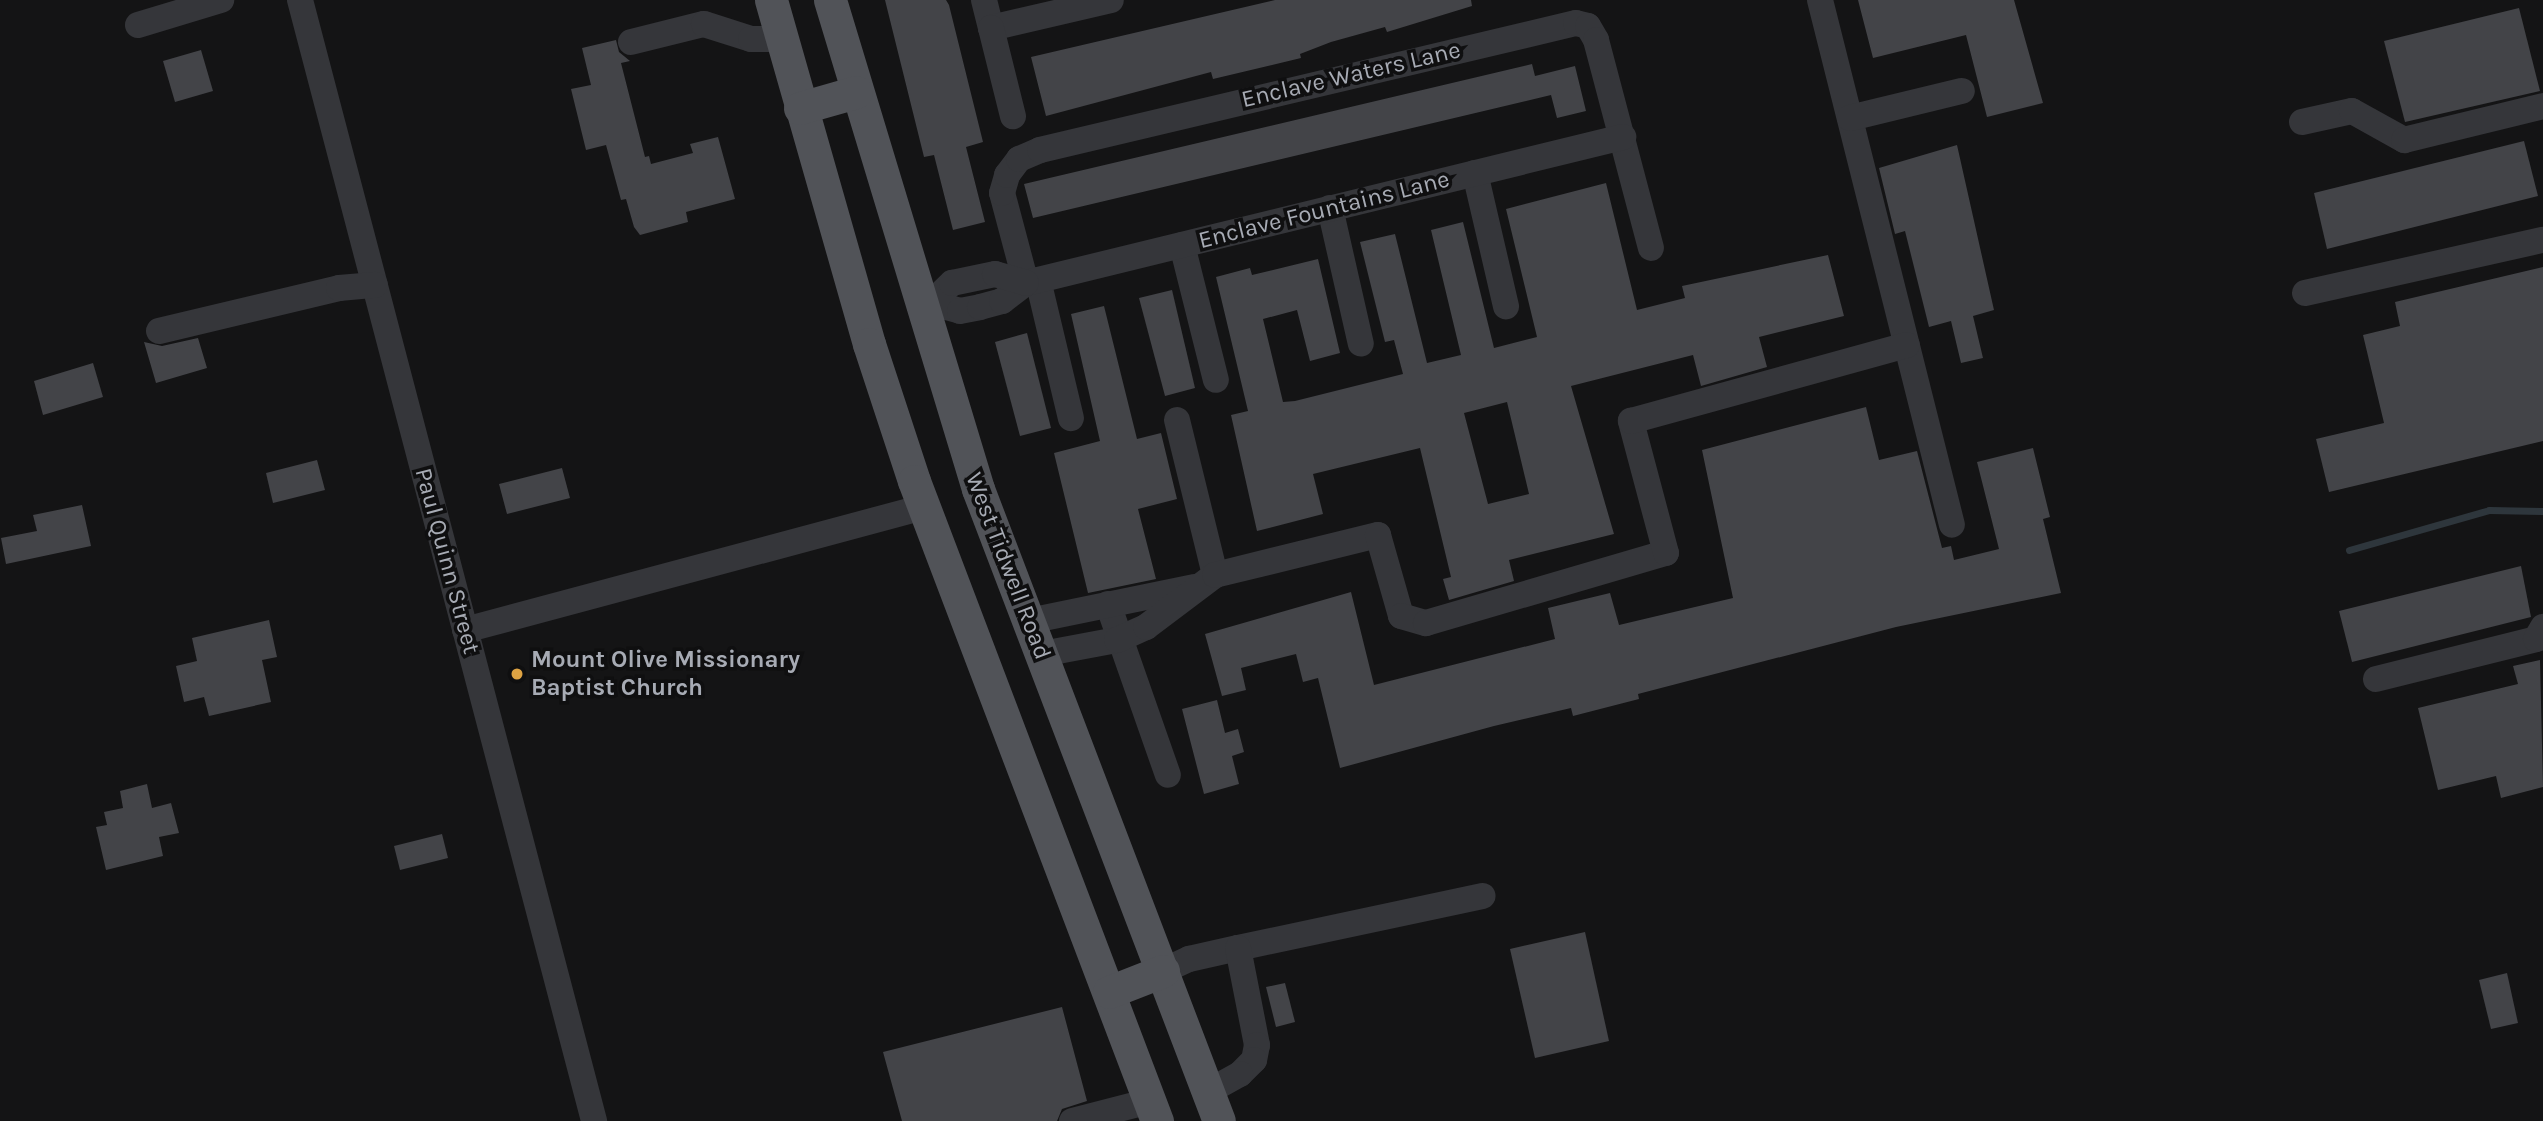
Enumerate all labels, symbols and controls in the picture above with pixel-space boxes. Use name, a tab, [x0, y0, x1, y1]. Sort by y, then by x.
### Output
street label: Enclave Waters Lane	[1239, 36, 1463, 114]
street label: Enclave Fountains Lane	[1195, 165, 1453, 255]
street label: Paul Quinn Street	[408, 465, 486, 657]
street label: West Tidwell Road	[959, 468, 1057, 664]
place label: Mount Olive Missionary Baptist Church	[531, 646, 800, 702]
marker: Mount Olive Missionary Baptist Church	[509, 666, 525, 682]

